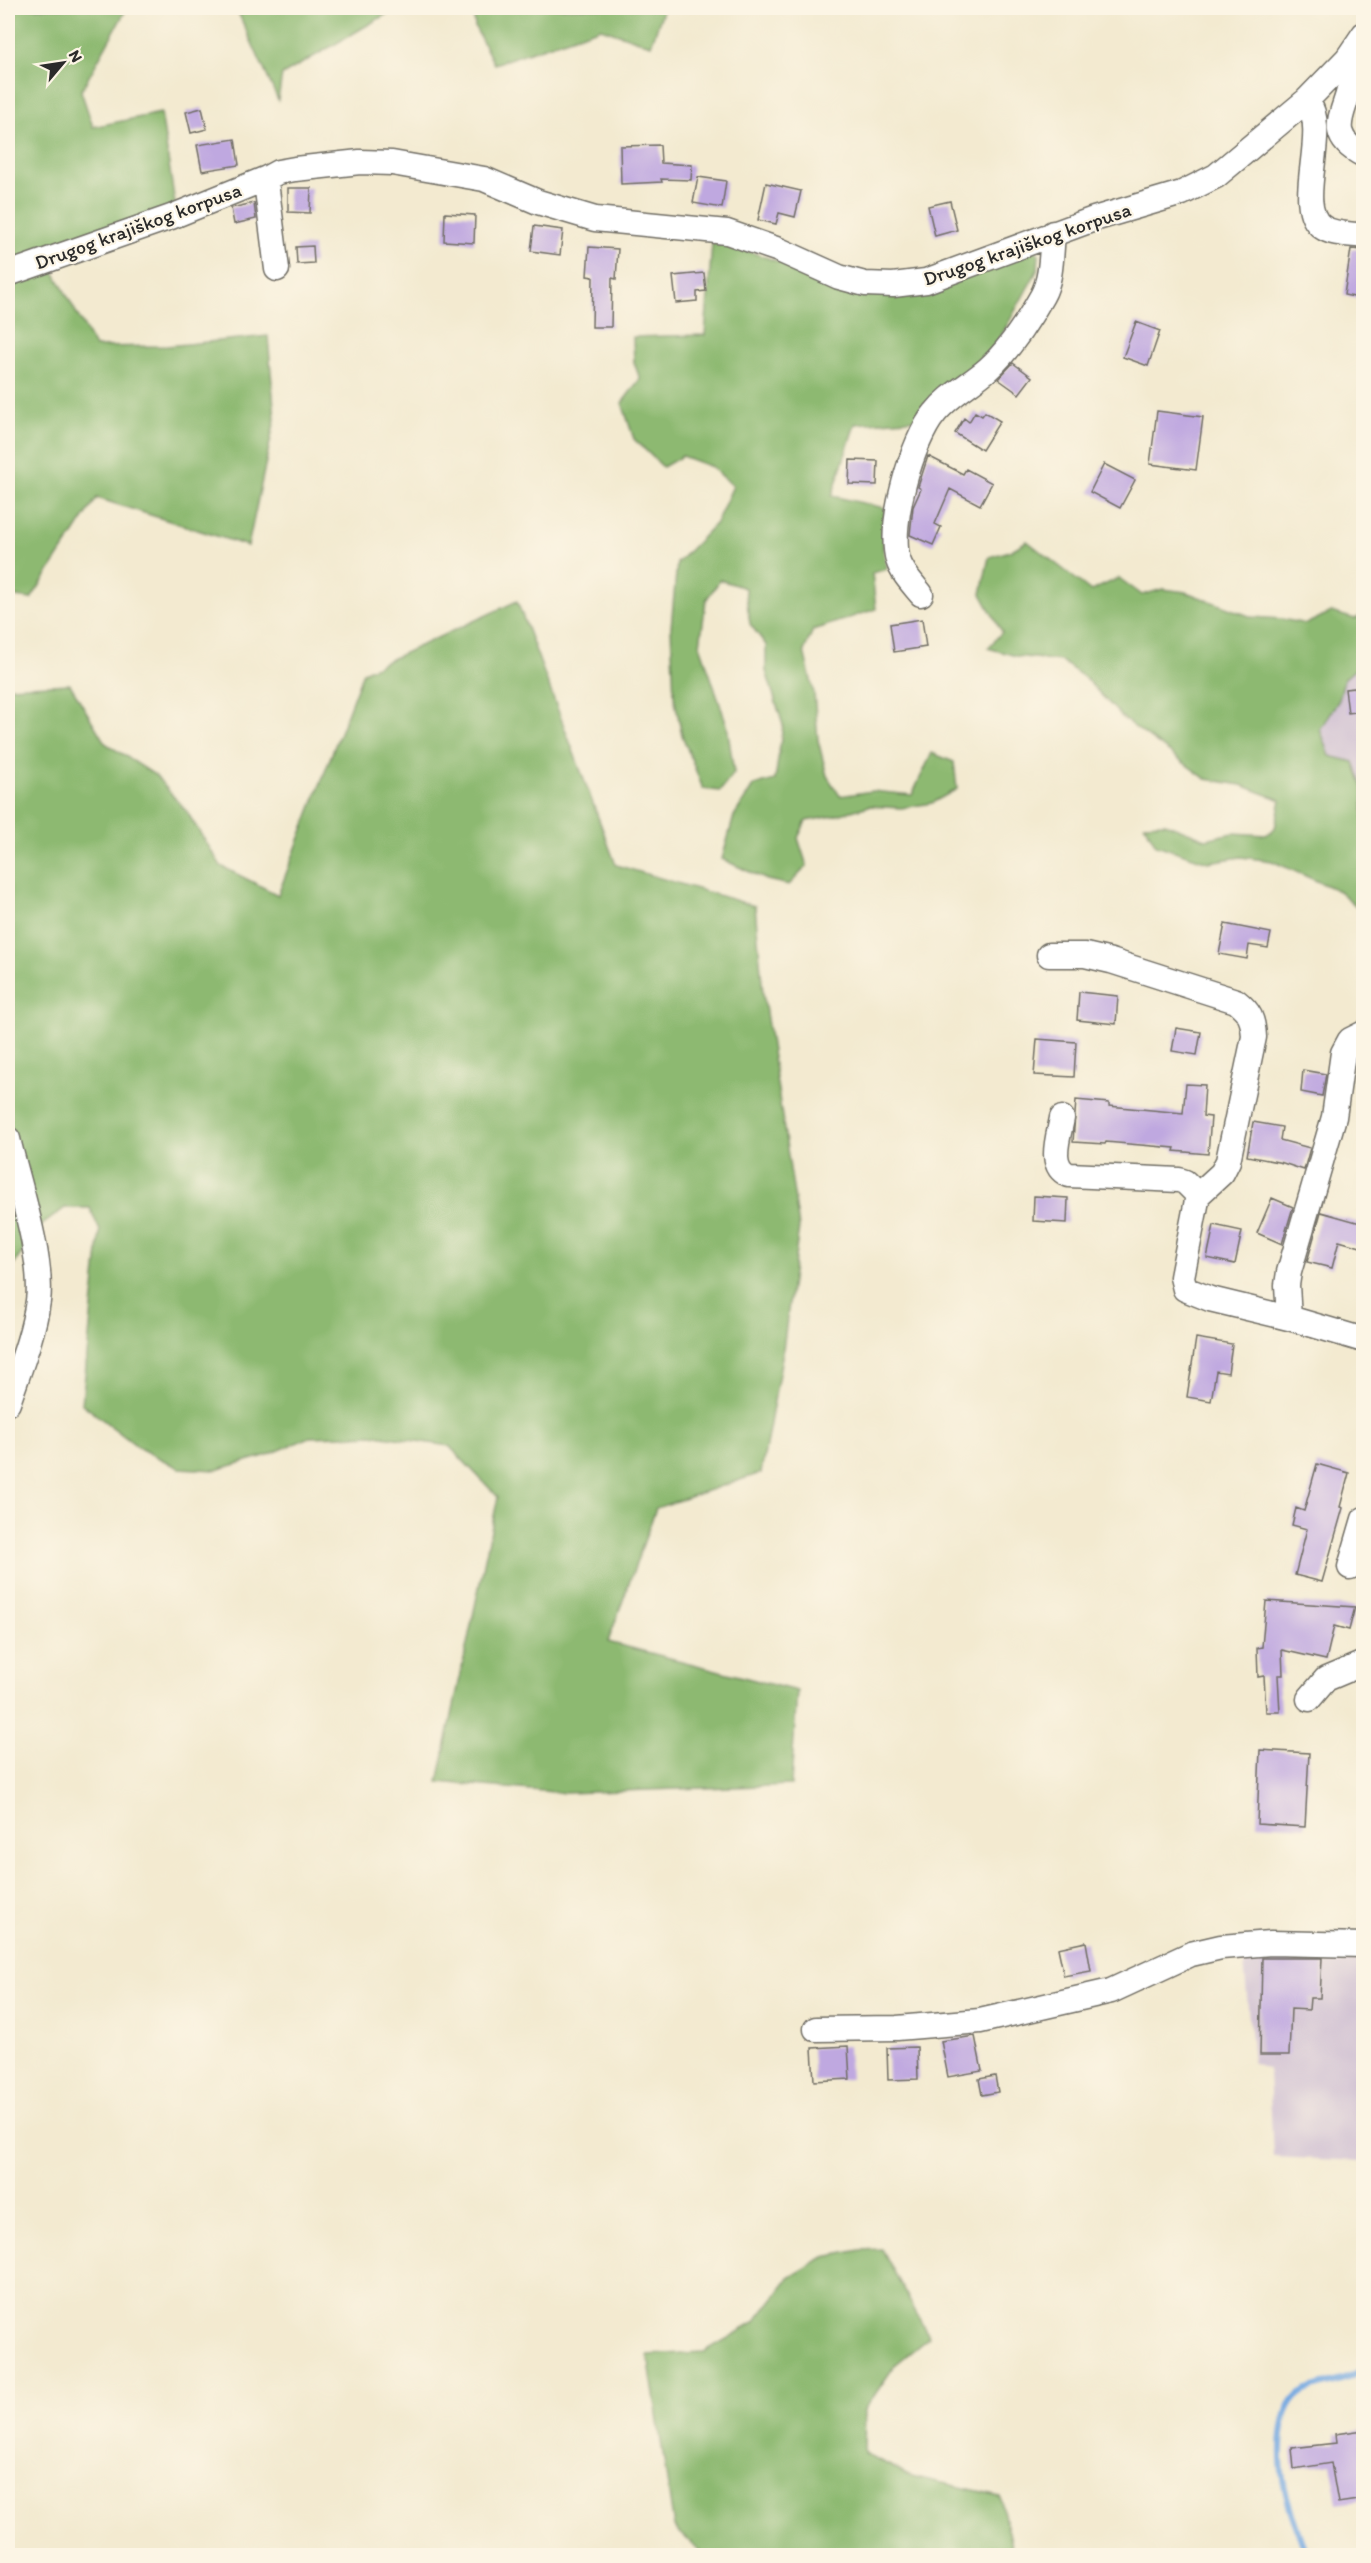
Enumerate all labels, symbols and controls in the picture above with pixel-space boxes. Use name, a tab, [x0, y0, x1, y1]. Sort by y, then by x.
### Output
north arrow	[33, 33, 93, 93]
text: N	[65, 47, 87, 65]
street label: Drugog krajiškog korpusa	[32, 177, 245, 275]
street label: Drugog krajiškog korpusa	[920, 197, 1134, 291]

